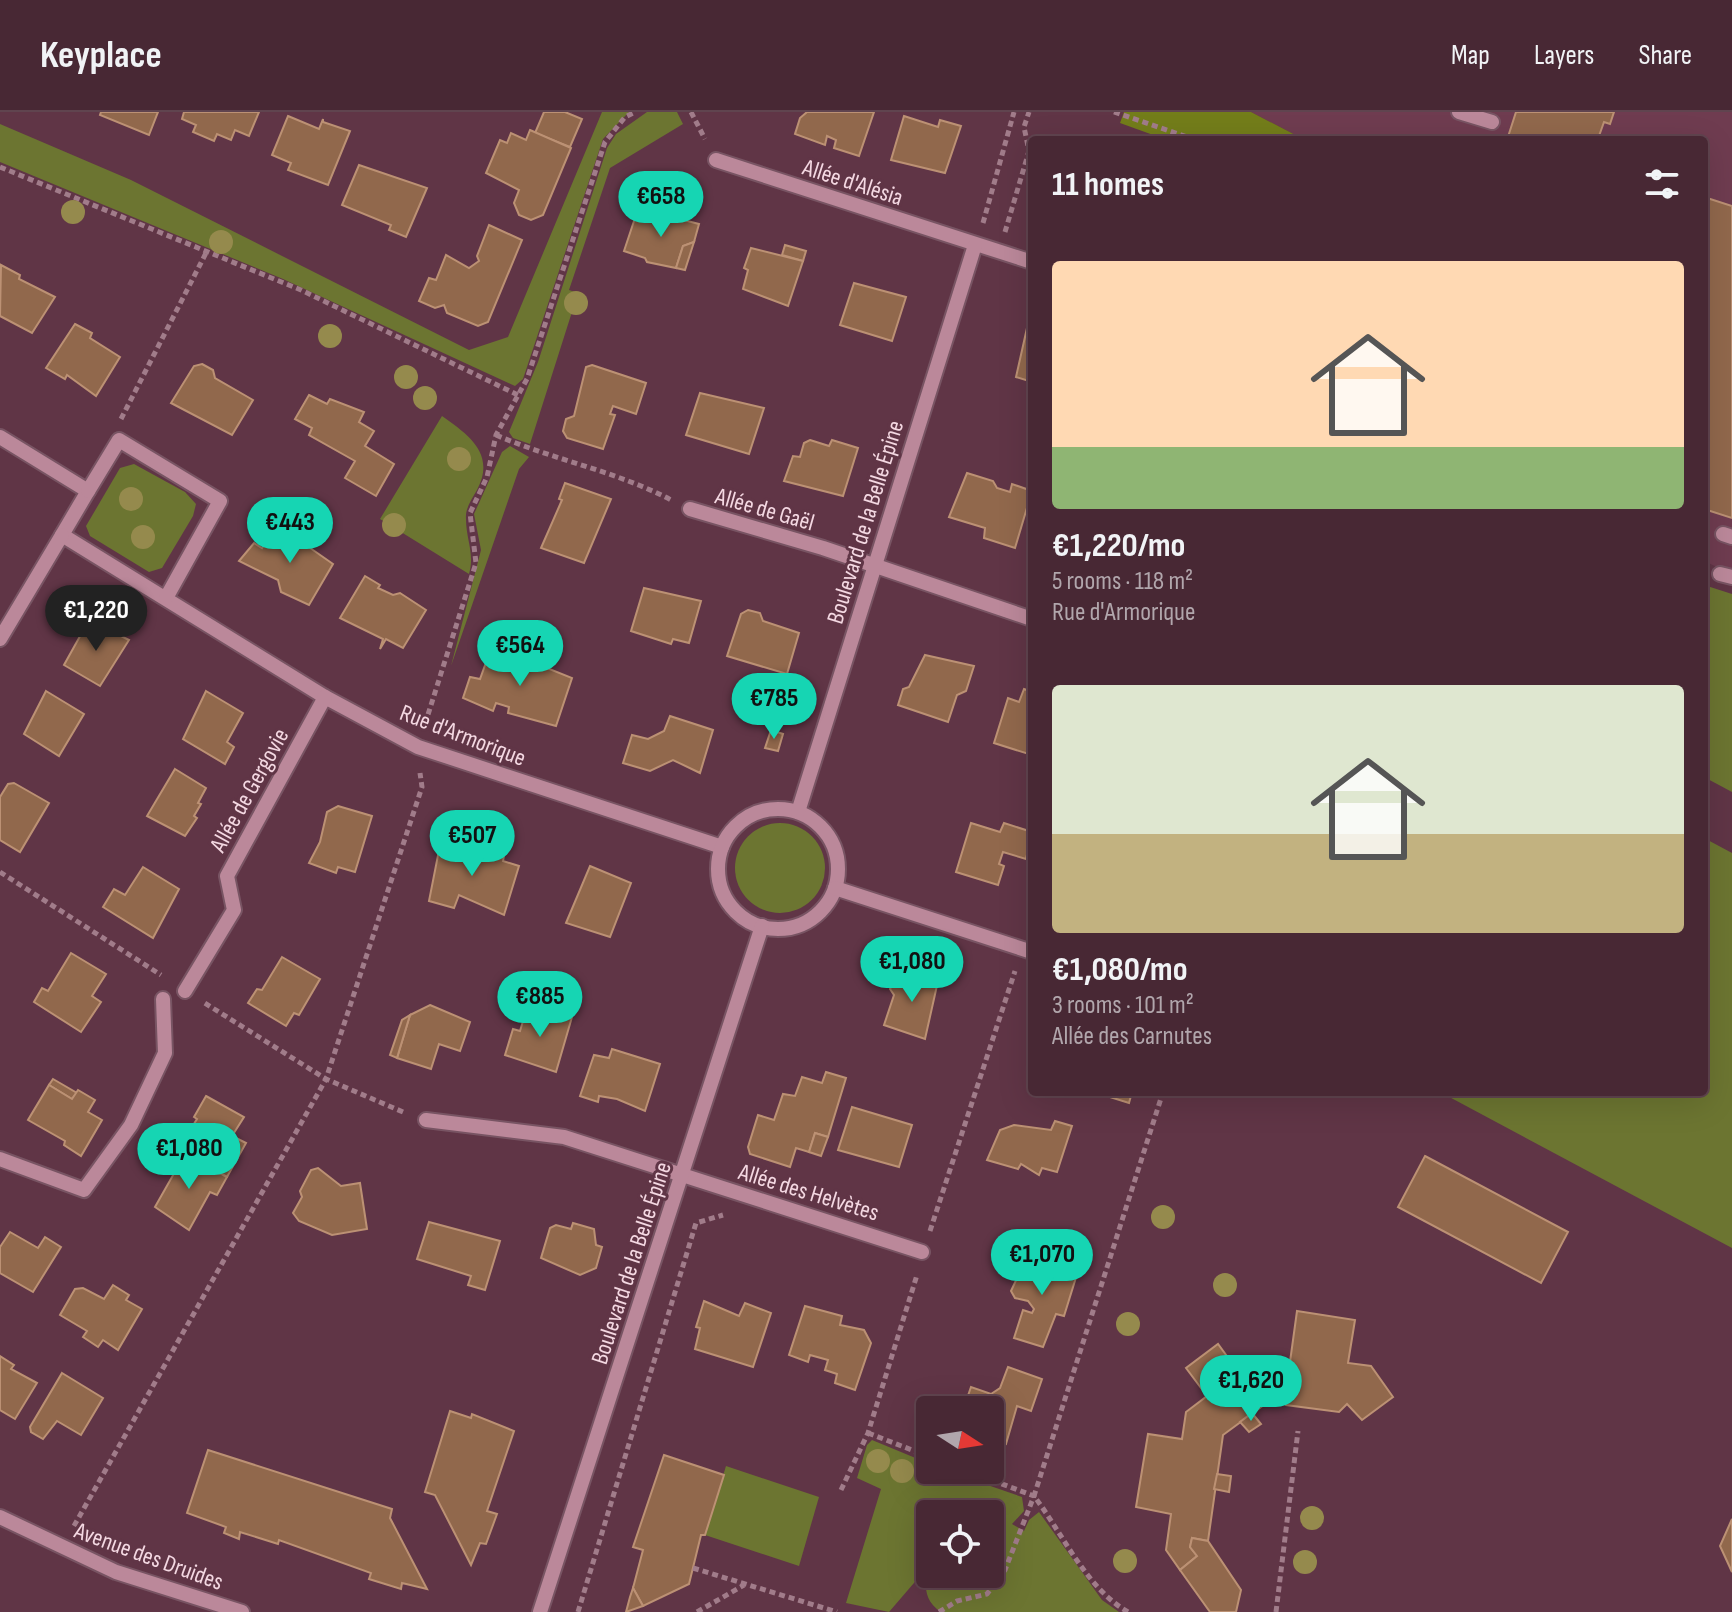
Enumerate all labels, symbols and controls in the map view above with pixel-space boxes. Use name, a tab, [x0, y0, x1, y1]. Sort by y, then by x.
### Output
text: Keyplace	[40, 33, 162, 78]
text: Map	[1451, 39, 1490, 72]
text: Layers	[1534, 39, 1594, 72]
text: Share	[1638, 39, 1692, 72]
street label: Allée d'Alésia	[798, 152, 907, 212]
icon: filters	[1640, 162, 1684, 206]
text: 11 homes	[1052, 164, 1164, 205]
pin: €658	[614, 171, 708, 239]
text: €658	[636, 181, 686, 212]
icon: home	[1296, 313, 1440, 457]
street label: Boulevard de la Belle Épine	[821, 417, 910, 627]
street label: Allée de Gaël	[711, 481, 818, 537]
pin: €443	[243, 497, 337, 565]
text: €443	[265, 507, 315, 538]
text: €1,220/mo	[1052, 525, 1185, 566]
text: 5 rooms · 118 m²	[1052, 566, 1193, 597]
pin: €1,220	[31, 585, 161, 653]
text: €1,220	[63, 595, 129, 626]
text: Rue d'Armorique	[1052, 597, 1195, 628]
pin: €564	[473, 620, 567, 688]
text: €564	[495, 630, 545, 661]
pin: €785	[727, 673, 821, 741]
text: €785	[750, 683, 798, 714]
street label: Rue d'Armorique	[396, 698, 530, 773]
street label: Allée de Gergovie	[203, 723, 295, 858]
icon: home	[1296, 737, 1440, 881]
pin: €507	[425, 810, 519, 878]
text: €507	[448, 820, 496, 851]
pin: €1,080	[847, 936, 977, 1004]
text: €1,080	[878, 946, 946, 977]
text: €1,080/mo	[1052, 949, 1188, 990]
pin: €885	[493, 971, 587, 1039]
text: €885	[515, 981, 565, 1012]
text: 3 rooms · 101 m²	[1052, 990, 1194, 1021]
text: Allée des Carnutes	[1052, 1021, 1212, 1052]
pin: €1,080	[124, 1123, 254, 1191]
text: €1,080	[155, 1133, 223, 1164]
street label: Allée des Helvètes	[734, 1157, 882, 1228]
street label: Boulevard de la Belle Épine	[585, 1158, 678, 1368]
pin: €1,070	[977, 1229, 1107, 1297]
text: €1,070	[1009, 1239, 1075, 1270]
pin: €1,620	[1186, 1355, 1316, 1423]
text: €1,620	[1218, 1365, 1284, 1396]
north arrow	[916, 1396, 1004, 1484]
map controls	[916, 1396, 1004, 1588]
button: locate	[916, 1500, 1004, 1588]
street label: Avenue des Druides	[70, 1516, 227, 1597]

